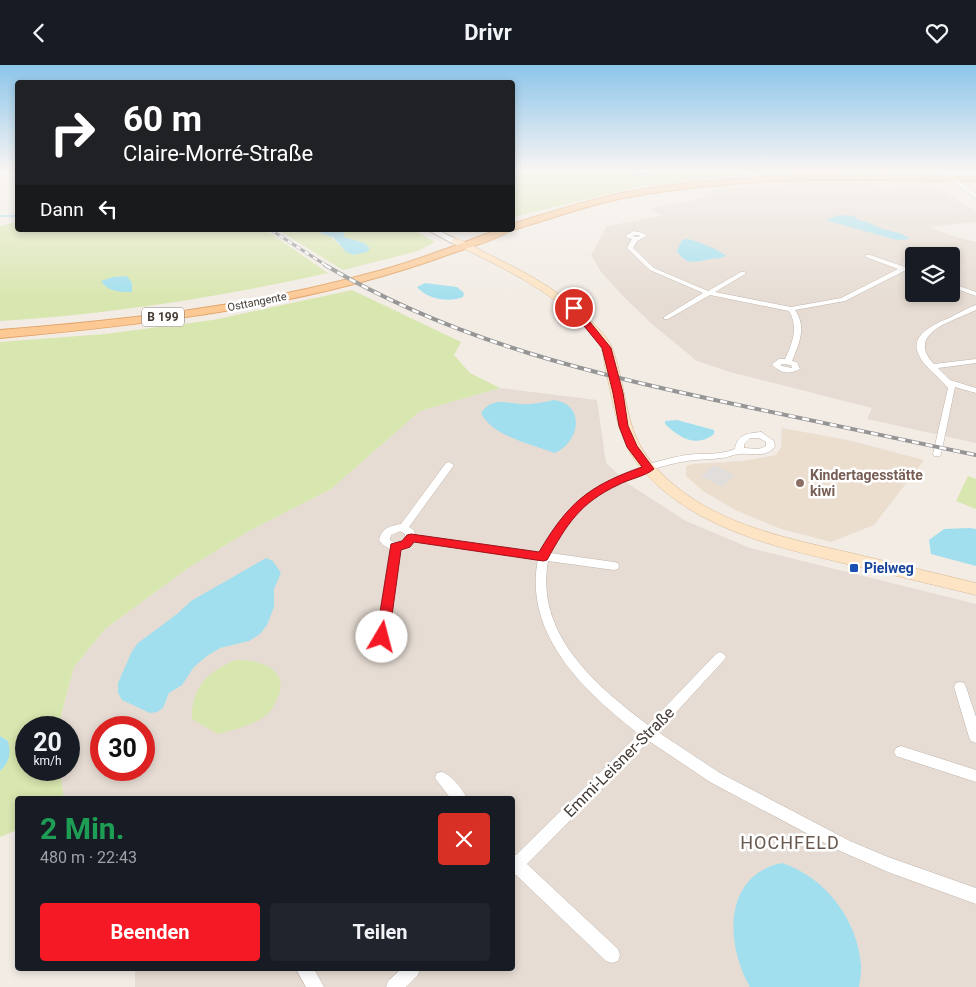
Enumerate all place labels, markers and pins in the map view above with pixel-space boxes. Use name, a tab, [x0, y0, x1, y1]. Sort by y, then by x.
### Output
pin	[553, 287, 595, 329]
place label: Kindertagesstätte kiwi	[810, 467, 923, 499]
marker: Kindertagesstätte kiwi	[794, 477, 806, 489]
place label: Pielweg	[864, 560, 914, 576]
marker: Pielweg	[848, 562, 860, 574]

